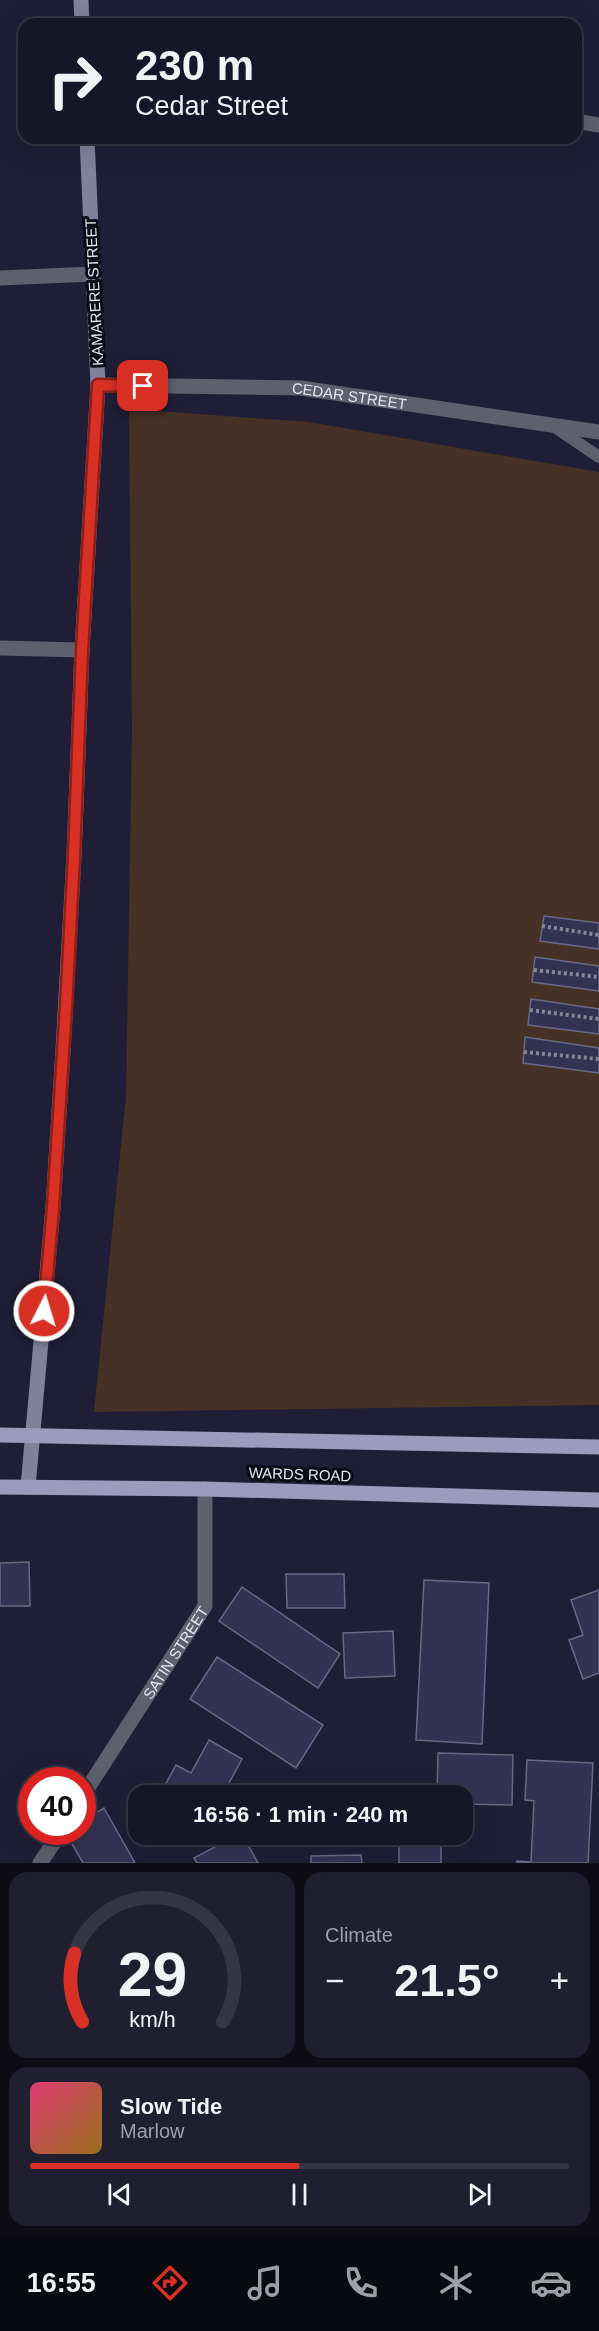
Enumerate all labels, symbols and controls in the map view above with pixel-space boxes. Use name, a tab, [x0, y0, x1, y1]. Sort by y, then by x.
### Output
icon: right	[36, 42, 114, 120]
text: 230 m	[135, 42, 254, 89]
text: Cedar Street	[135, 91, 288, 121]
street label: KAMARERE STREET	[82, 218, 106, 366]
pin	[117, 360, 168, 411]
icon: arrive	[126, 369, 159, 402]
street label: CEDAR STREET	[292, 379, 408, 412]
position arrow	[12, 1279, 76, 1343]
street label: WARDS ROAD	[248, 1464, 352, 1484]
street label: SATIN STREET	[139, 1603, 211, 1702]
speed limit sign: 40	[18, 1767, 96, 1845]
text: 16:56 · 1 min · 240 m	[193, 1802, 408, 1827]
text: Climate	[325, 1924, 393, 1946]
text: 29	[117, 1940, 187, 2009]
text: 21.5°	[394, 1955, 500, 2006]
text: −	[325, 1962, 344, 1999]
text: +	[550, 1962, 569, 1999]
text: km/h	[129, 2008, 175, 2032]
text: Slow Tide	[120, 2094, 222, 2119]
text: Marlow	[120, 2120, 184, 2142]
icon: previous	[103, 2178, 136, 2211]
icon: pause	[283, 2178, 316, 2211]
icon: next	[463, 2178, 496, 2211]
icon: directions	[149, 2262, 191, 2304]
icon: music	[244, 2262, 286, 2304]
icon: phone	[340, 2262, 382, 2304]
icon: climate	[435, 2262, 477, 2304]
icon: car	[530, 2262, 572, 2304]
text: 16:55	[27, 2268, 96, 2298]

